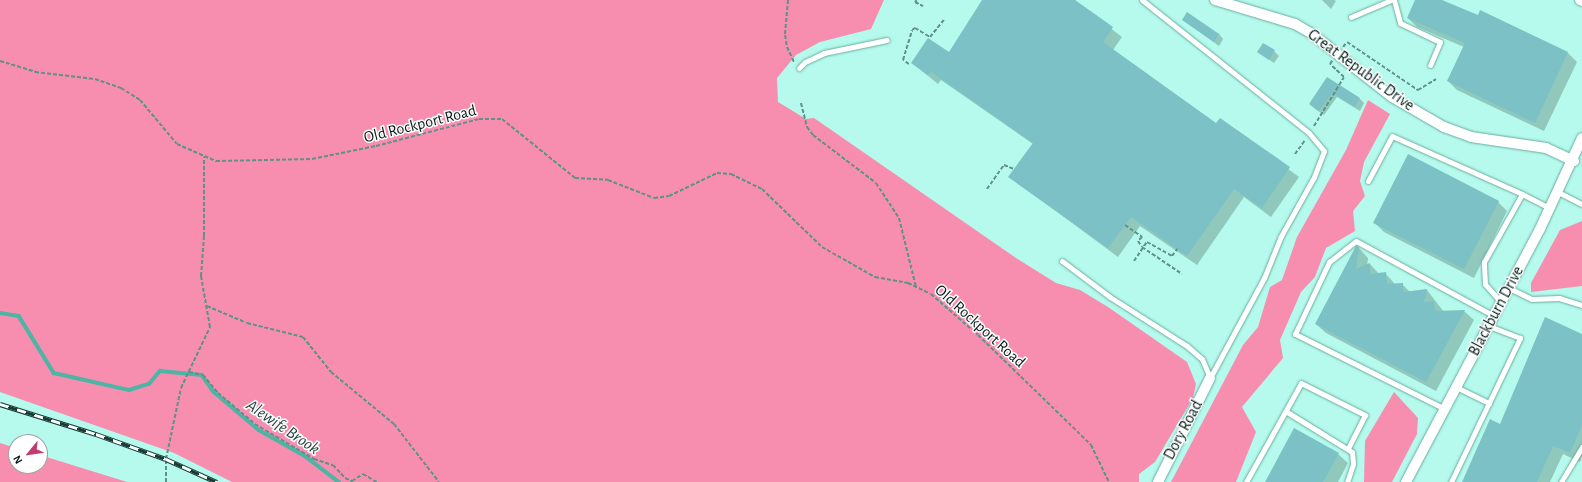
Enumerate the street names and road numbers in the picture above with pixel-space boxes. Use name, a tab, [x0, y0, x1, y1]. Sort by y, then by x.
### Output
street label: Great Republic Drive	[1304, 25, 1418, 115]
street label: Old Rockport Road	[362, 101, 478, 147]
street label: Blackburn Drive	[1464, 263, 1528, 359]
street label: Old Rockport Road	[931, 280, 1029, 372]
street label: Dory Road	[1159, 397, 1207, 463]

